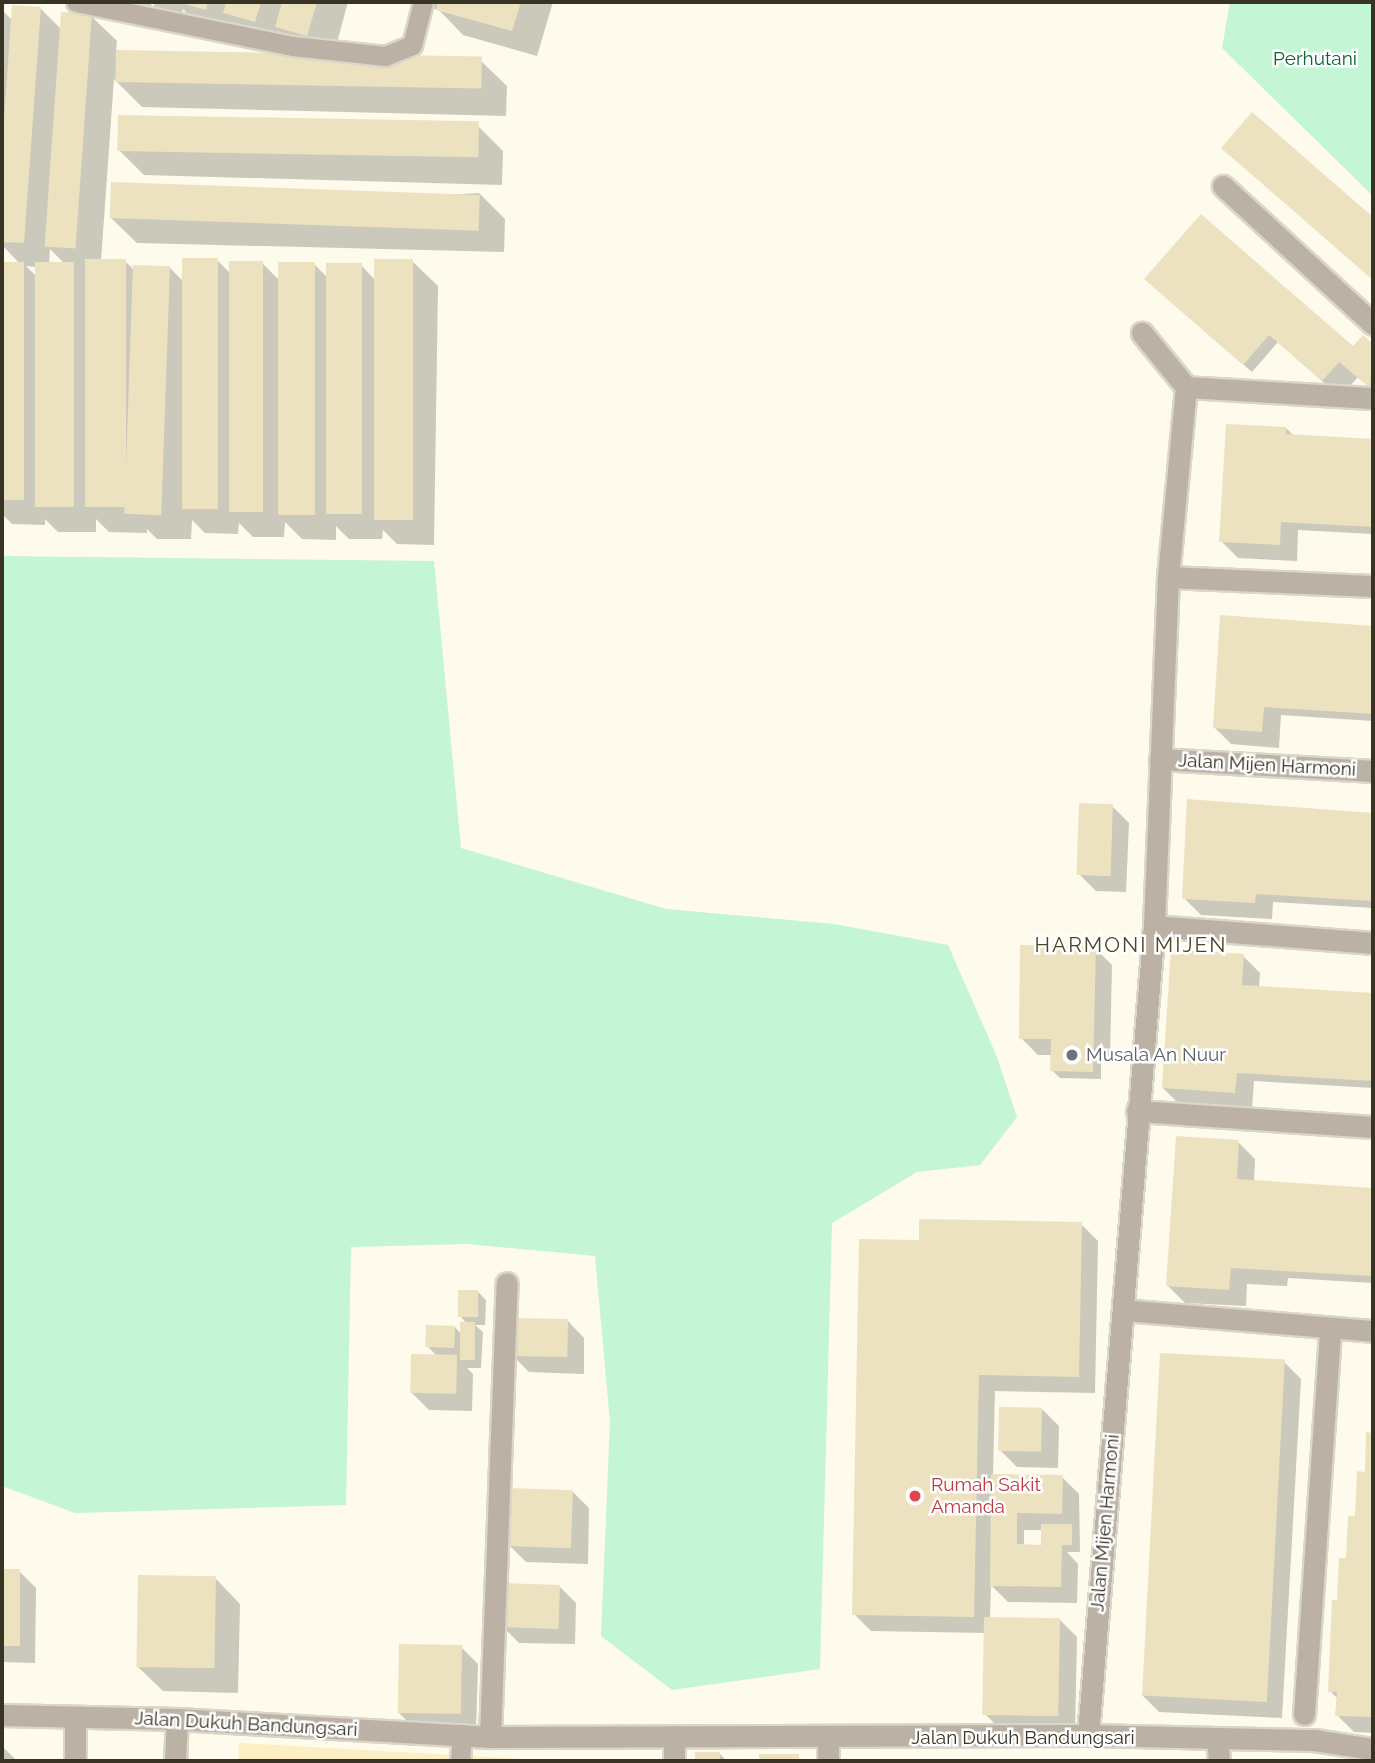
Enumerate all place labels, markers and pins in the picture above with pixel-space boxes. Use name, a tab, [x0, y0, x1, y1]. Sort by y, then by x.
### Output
place label: Musala An Nuur	[1086, 1044, 1227, 1066]
marker: Musala An Nuur	[1064, 1047, 1080, 1063]
place label: Rumah Sakit Amanda	[931, 1474, 1041, 1518]
marker: Rumah Sakit Amanda	[905, 1486, 925, 1506]

